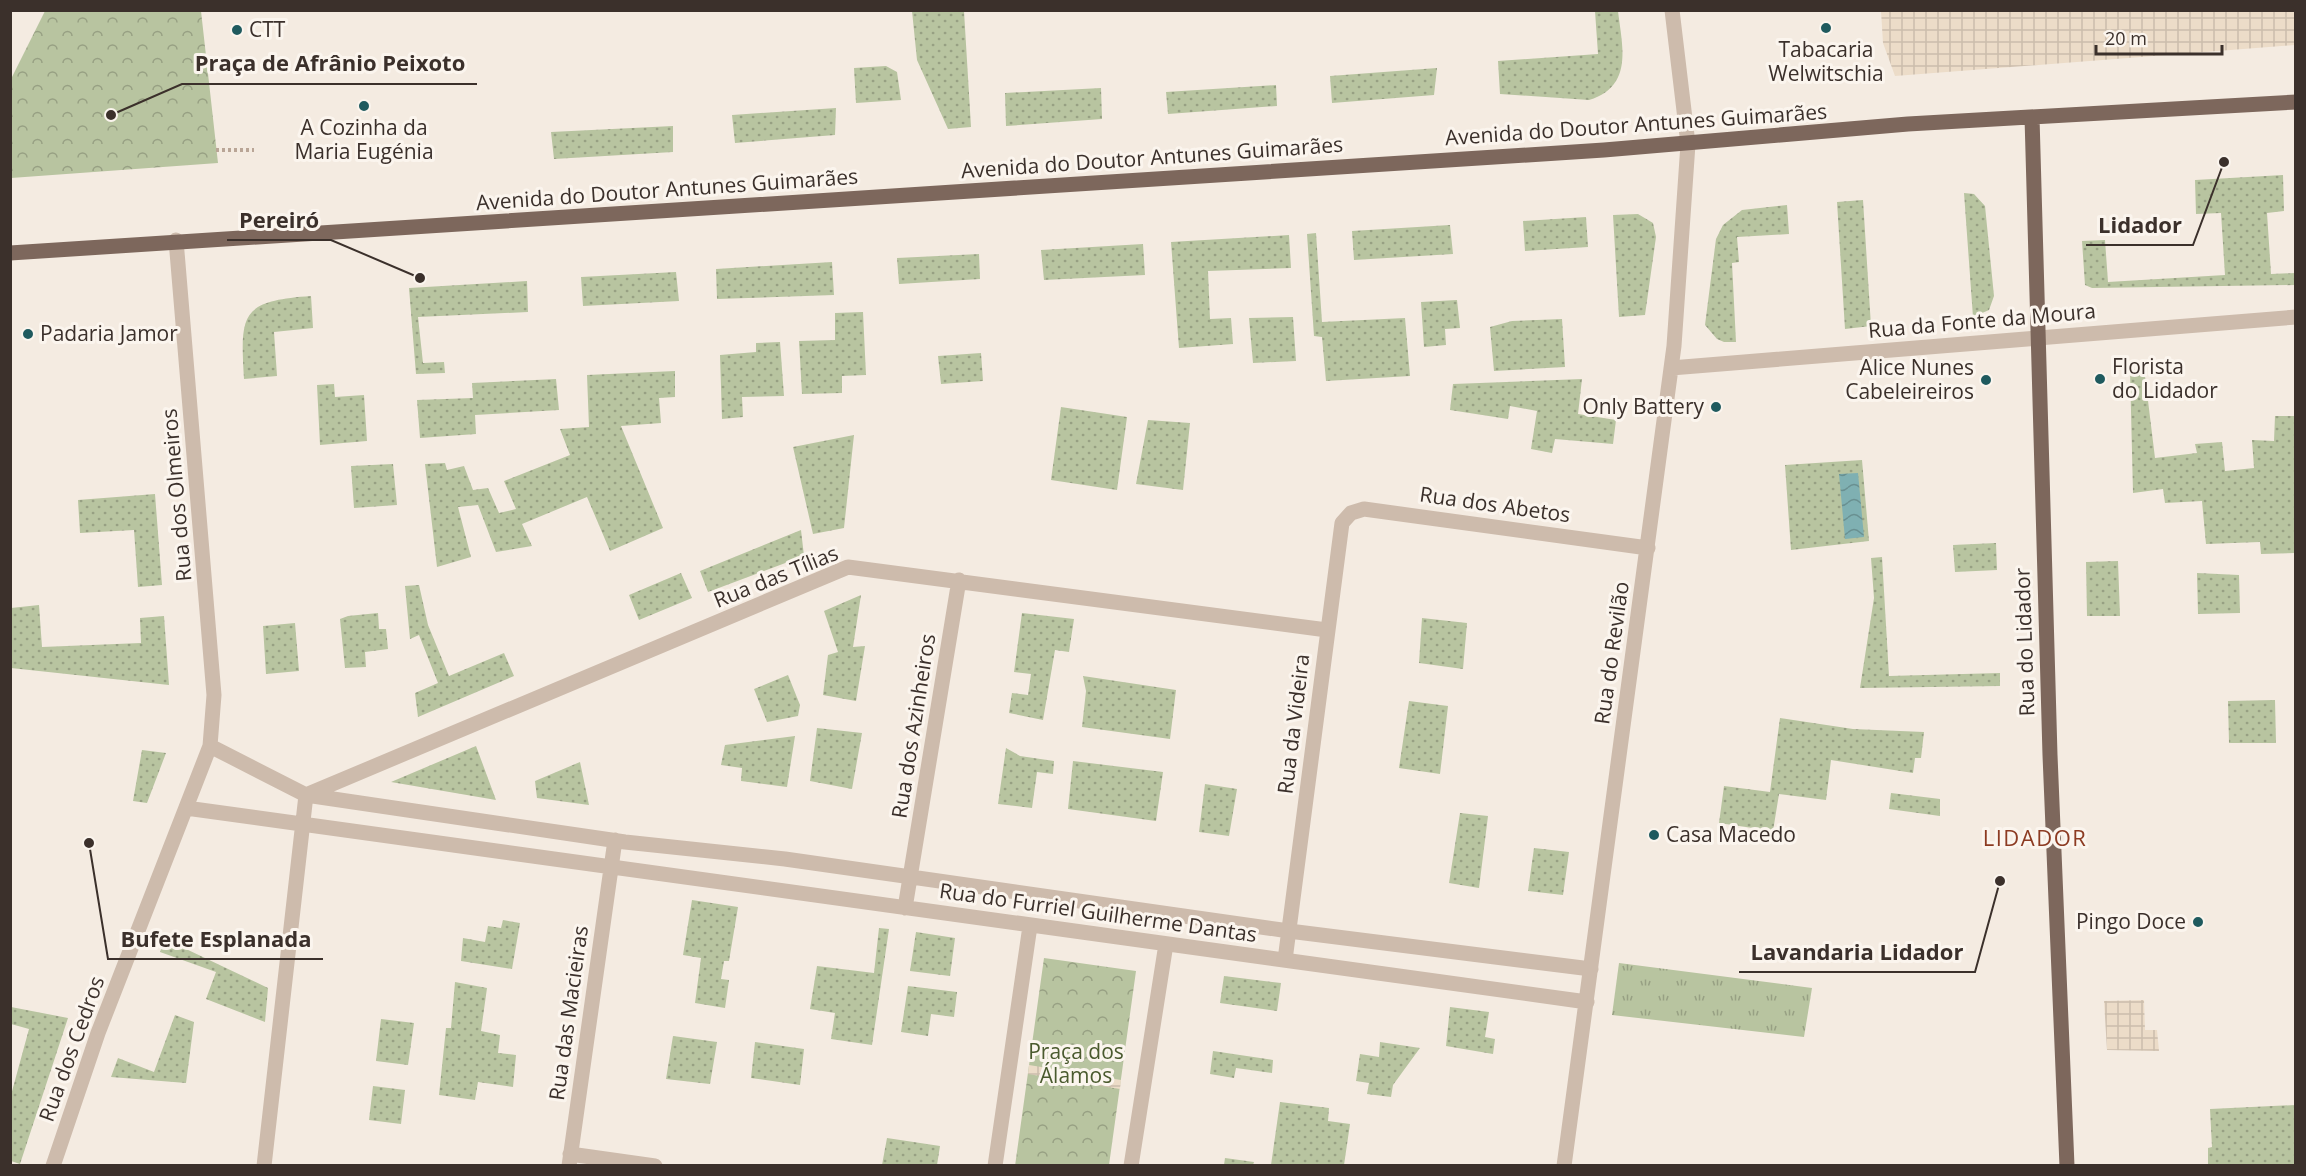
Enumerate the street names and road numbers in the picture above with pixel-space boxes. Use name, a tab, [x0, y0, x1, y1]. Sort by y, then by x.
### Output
street label: Avenida do Doutor Antunes Guimarães	[1444, 97, 1828, 151]
street label: Avenida do Doutor Antunes Guimarães	[960, 130, 1344, 184]
street label: Avenida do Doutor Antunes Guimarães	[475, 162, 859, 216]
street label: Rua da Fonte da Moura	[1867, 296, 2097, 344]
street label: Rua dos Olmeiros	[155, 408, 198, 583]
street label: Rua dos Abetos	[1418, 480, 1572, 528]
street label: Rua das Tílias	[709, 538, 842, 614]
street label: Rua do Lidador	[2007, 567, 2041, 717]
street label: Rua do Revilão	[1587, 580, 1635, 726]
street label: Rua dos Azinheiros	[885, 632, 941, 820]
street label: Rua da Videira	[1271, 652, 1315, 796]
street label: Rua do Furriel Guilherme Dantas	[938, 876, 1259, 948]
street label: Rua das Macieiras	[542, 924, 594, 1102]
street label: Rua dos Cedros	[32, 972, 110, 1125]

